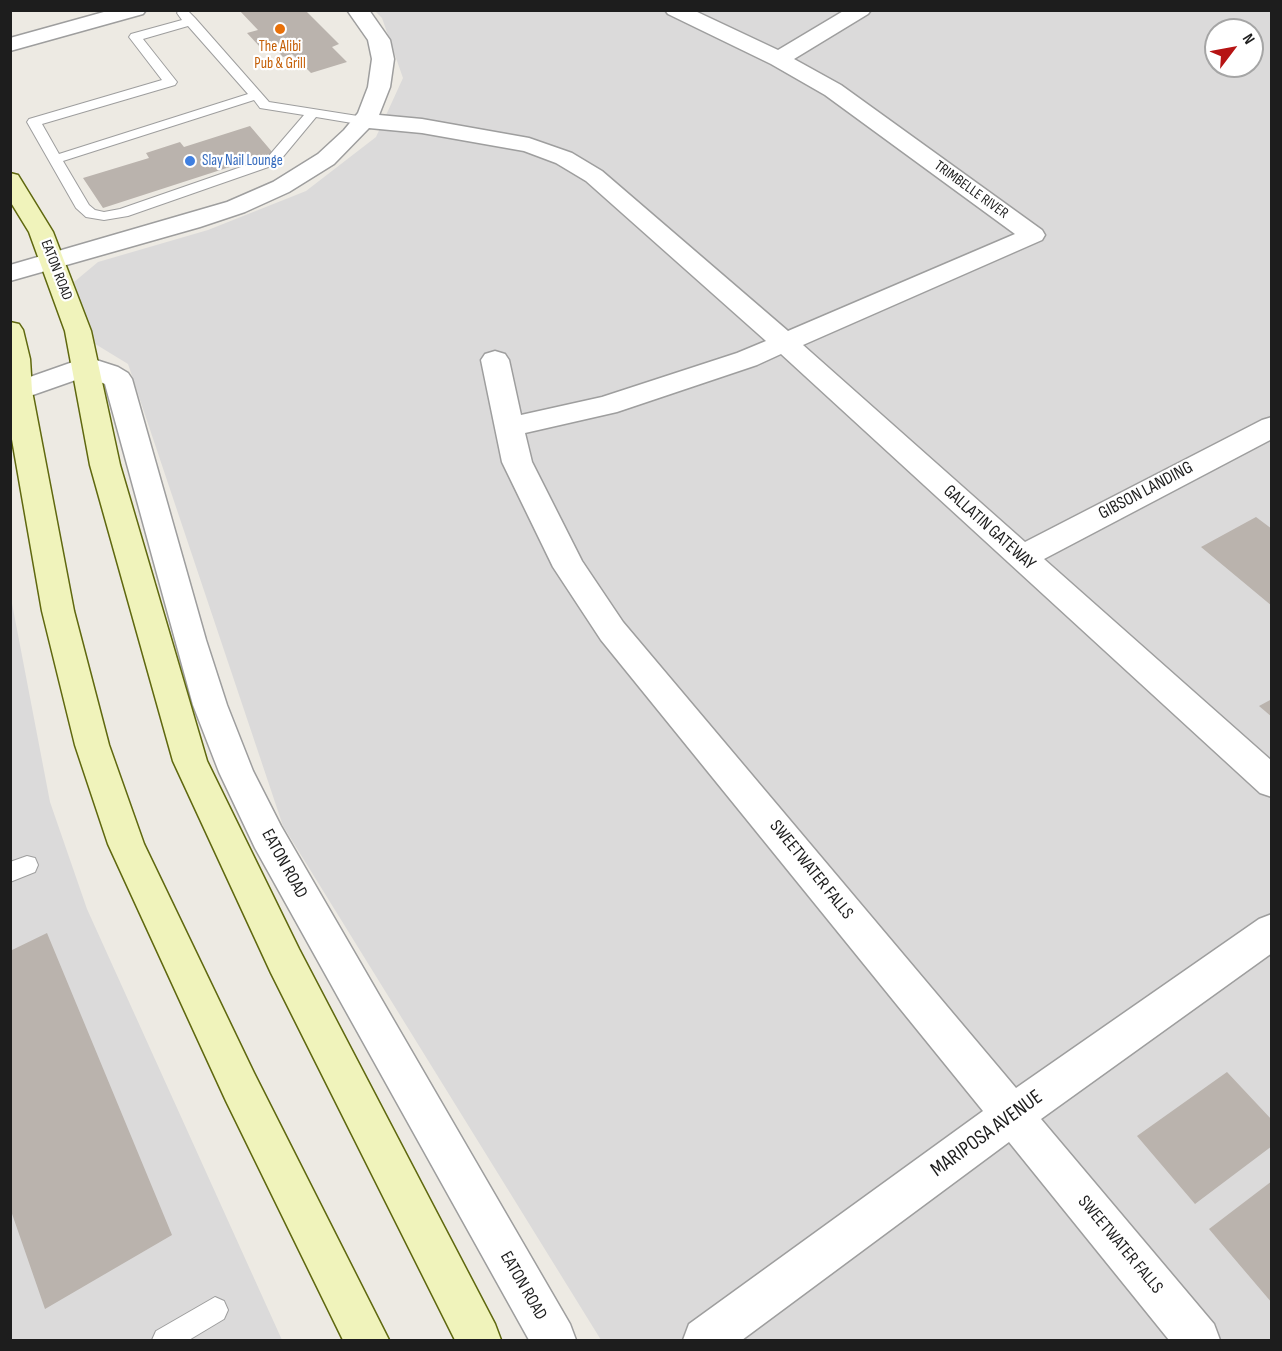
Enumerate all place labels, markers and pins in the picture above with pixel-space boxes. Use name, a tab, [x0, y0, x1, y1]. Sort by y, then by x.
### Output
marker: The Alibi Pub & Grill	[273, 22, 287, 36]
place label: The Alibi Pub & Grill	[254, 38, 306, 73]
place label: Slay Nail Lounge	[202, 152, 283, 170]
marker: Slay Nail Lounge	[183, 154, 197, 168]

